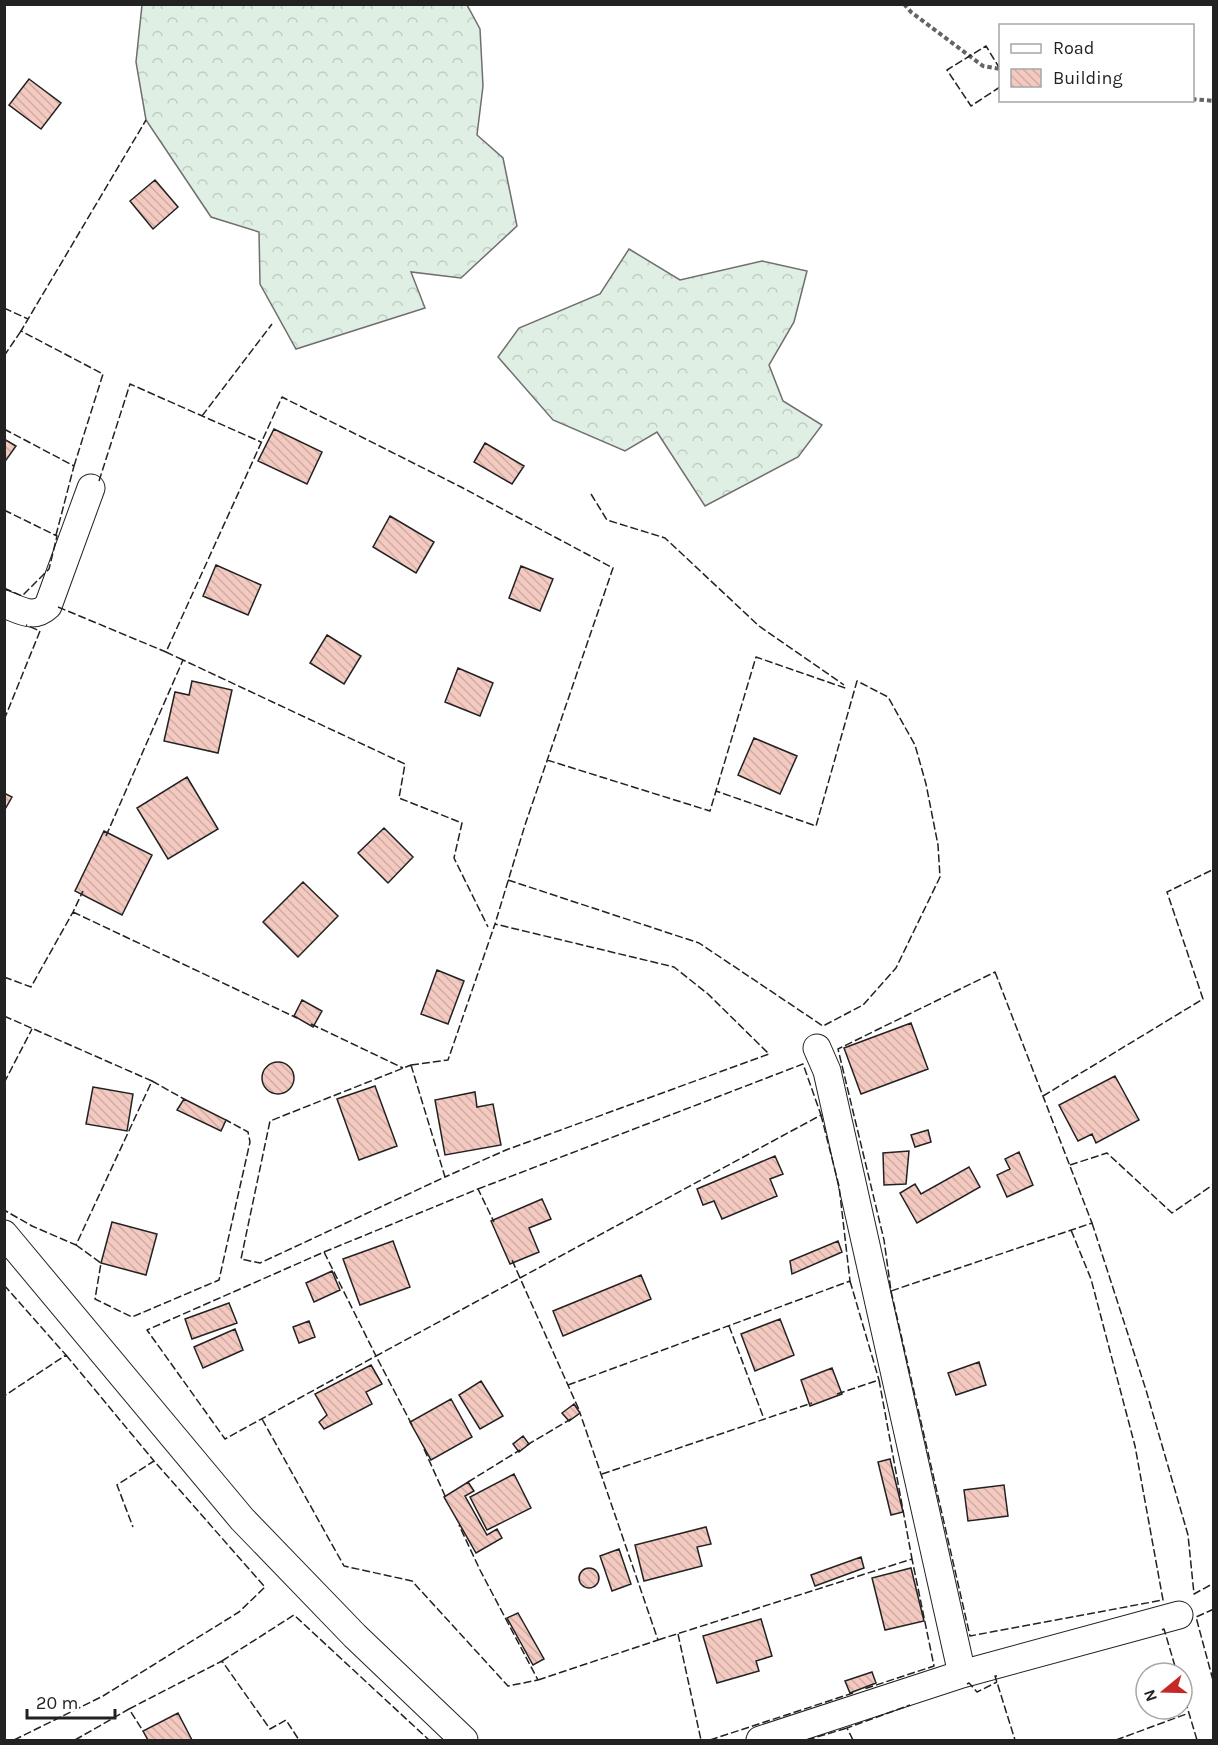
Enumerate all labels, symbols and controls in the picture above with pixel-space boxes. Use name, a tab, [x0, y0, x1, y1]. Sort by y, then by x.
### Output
legend	[999, 24, 1194, 102]
text: Road	[1053, 37, 1094, 59]
text: Building	[1053, 67, 1123, 89]
north arrow	[1134, 1661, 1194, 1721]
scale bar	[27, 1682, 116, 1720]
text: N	[1139, 1687, 1161, 1704]
text: 20 m	[36, 1692, 78, 1714]

